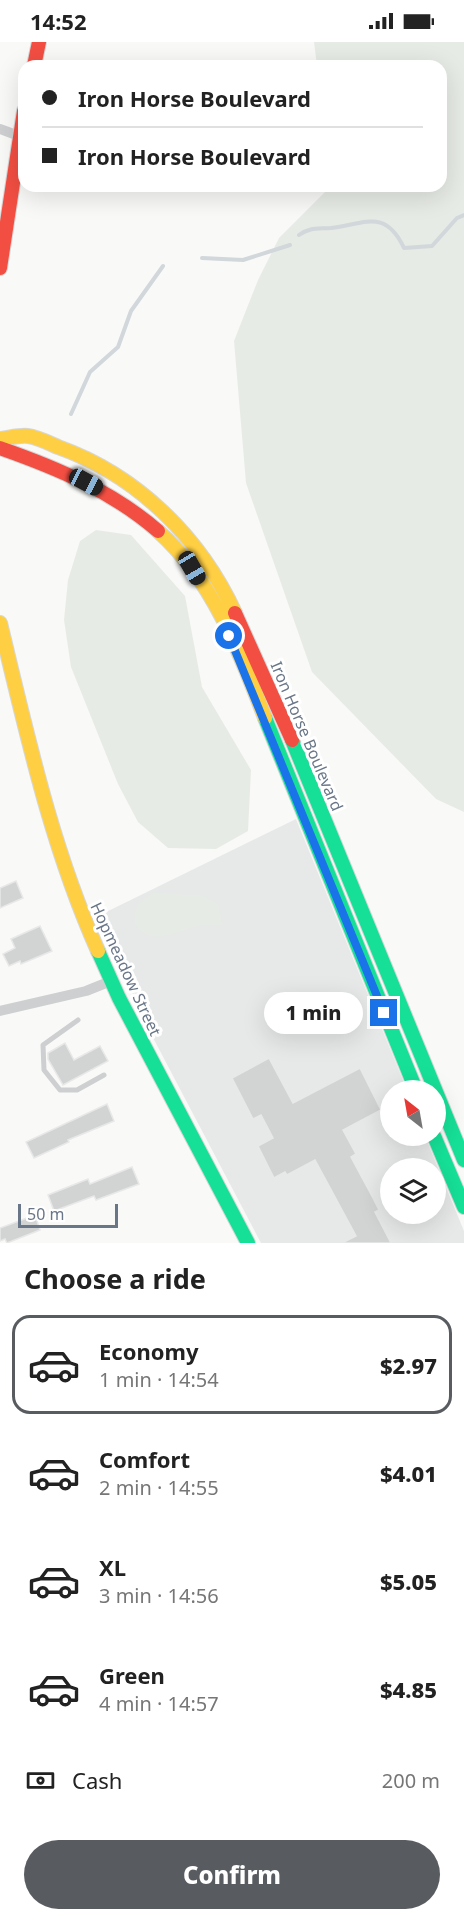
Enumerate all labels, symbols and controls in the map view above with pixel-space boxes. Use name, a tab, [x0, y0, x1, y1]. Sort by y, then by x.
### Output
text: 14:52	[30, 6, 87, 36]
text: Iron Horse Boulevard	[78, 83, 311, 113]
text: Iron Horse Boulevard	[78, 141, 311, 171]
car	[66, 466, 106, 498]
car	[175, 548, 209, 588]
route start	[215, 622, 242, 649]
street label: Iron Horse Boulevard	[266, 658, 348, 814]
street label: Hopmeadow Street	[85, 899, 167, 1040]
callout: 1 min	[264, 992, 363, 1034]
text: 1 min	[286, 999, 341, 1026]
route end	[370, 999, 397, 1026]
north arrow	[380, 1080, 446, 1146]
map controls	[380, 1080, 446, 1224]
button: layers	[380, 1158, 446, 1224]
scale bar	[18, 1201, 118, 1228]
text: 50 m	[27, 1203, 64, 1225]
text: Choose a ride	[24, 1260, 206, 1297]
text: Economy	[99, 1336, 198, 1366]
icon: car	[27, 1338, 81, 1392]
text: $2.97	[380, 1350, 437, 1380]
text: 1 min · 14:54	[99, 1366, 219, 1393]
text: Comfort	[99, 1444, 190, 1474]
icon: car	[27, 1446, 81, 1500]
text: $4.01	[380, 1458, 437, 1488]
text: 2 min · 14:55	[99, 1474, 219, 1501]
text: XL	[99, 1552, 126, 1582]
icon: car	[27, 1554, 81, 1608]
text: $5.05	[380, 1566, 437, 1596]
text: 3 min · 14:56	[99, 1582, 219, 1609]
text: Green	[99, 1660, 165, 1690]
icon: car	[27, 1662, 81, 1716]
text: $4.85	[380, 1674, 437, 1704]
text: 4 min · 14:57	[99, 1690, 219, 1717]
icon: cash	[24, 1764, 57, 1797]
text: Cash	[72, 1765, 122, 1795]
text: 200 m	[382, 1767, 440, 1794]
button: Confirm	[24, 1840, 440, 1909]

